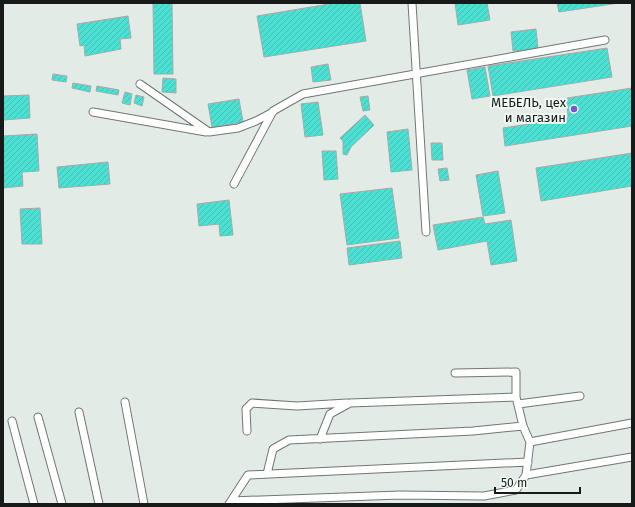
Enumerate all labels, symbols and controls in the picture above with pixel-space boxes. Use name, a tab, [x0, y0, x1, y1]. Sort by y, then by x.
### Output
place label: МЕБЕЛЬ, цех и магазин	[491, 95, 567, 125]
marker: МЕБЕЛЬ, цех и магазин	[569, 104, 579, 114]
scale bar	[495, 469, 580, 495]
text: 50 m	[501, 476, 527, 490]

